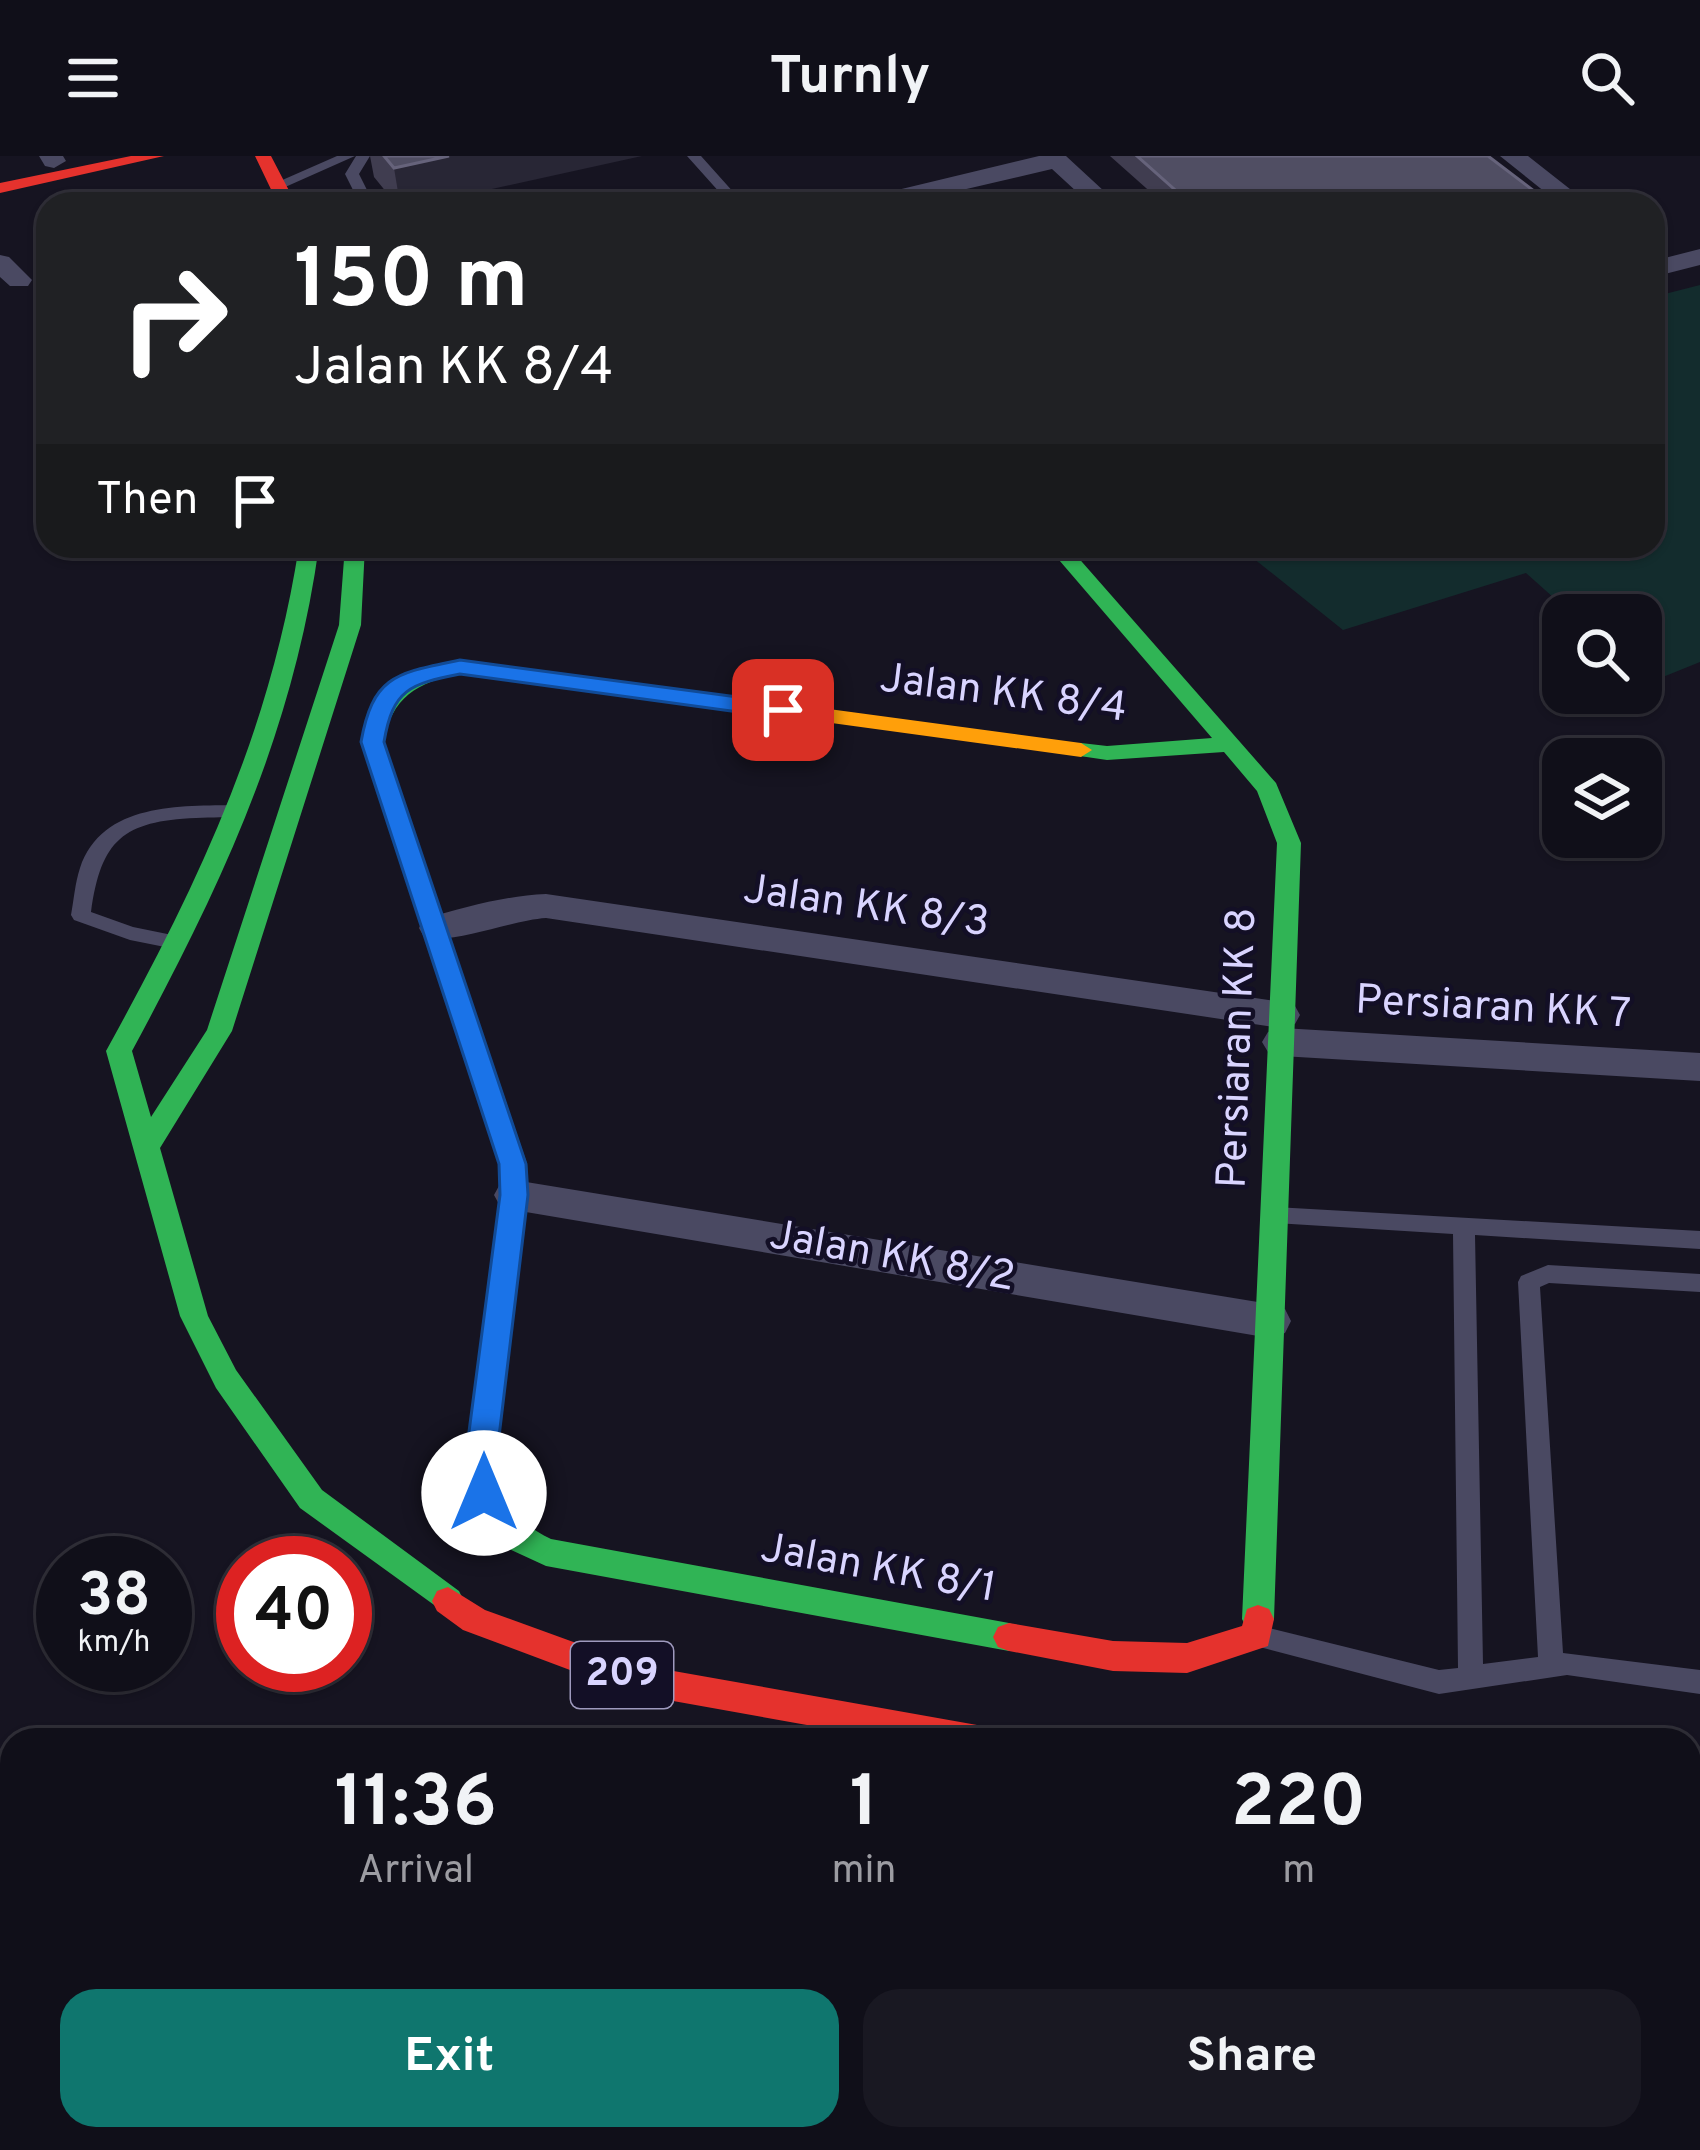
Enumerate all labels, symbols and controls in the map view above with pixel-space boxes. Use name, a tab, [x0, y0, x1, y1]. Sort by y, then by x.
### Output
text: Turnly	[769, 44, 931, 113]
icon: menu	[60, 45, 126, 111]
icon: search	[1574, 45, 1640, 111]
text: 150 m	[294, 231, 529, 337]
icon: right	[96, 240, 252, 396]
text: Jalan KK 8/4	[294, 335, 614, 404]
icon: arrive	[222, 468, 288, 534]
text: Then	[96, 473, 198, 530]
map controls	[1542, 594, 1662, 858]
button: search	[1542, 594, 1662, 714]
street label: Jalan KK 8/4	[876, 654, 1130, 736]
pin	[732, 659, 834, 761]
icon: arrive	[750, 677, 816, 743]
button: layers	[1542, 738, 1662, 858]
street label: Jalan KK 8/3	[740, 865, 992, 951]
street label: Persiaran KK 8	[1208, 907, 1270, 1189]
street label: Persiaran KK 7	[1354, 975, 1632, 1043]
street label: Jalan KK 8/2	[765, 1210, 1019, 1306]
position arrow	[421, 1430, 547, 1556]
street label: Jalan KK 8/1	[756, 1523, 1000, 1617]
speed limit sign: 40	[216, 1536, 372, 1692]
text: 38	[77, 1561, 151, 1637]
text: km/h	[78, 1625, 150, 1662]
road number: 209	[571, 1642, 673, 1708]
text: 11:36	[335, 1760, 497, 1852]
text: 1	[850, 1760, 878, 1852]
text: 220	[1231, 1760, 1366, 1852]
text: Arrival	[358, 1848, 474, 1897]
text: min	[832, 1848, 896, 1897]
text: m	[1282, 1848, 1315, 1897]
button: Exit	[60, 1989, 839, 2127]
button: Share	[863, 1989, 1641, 2127]

